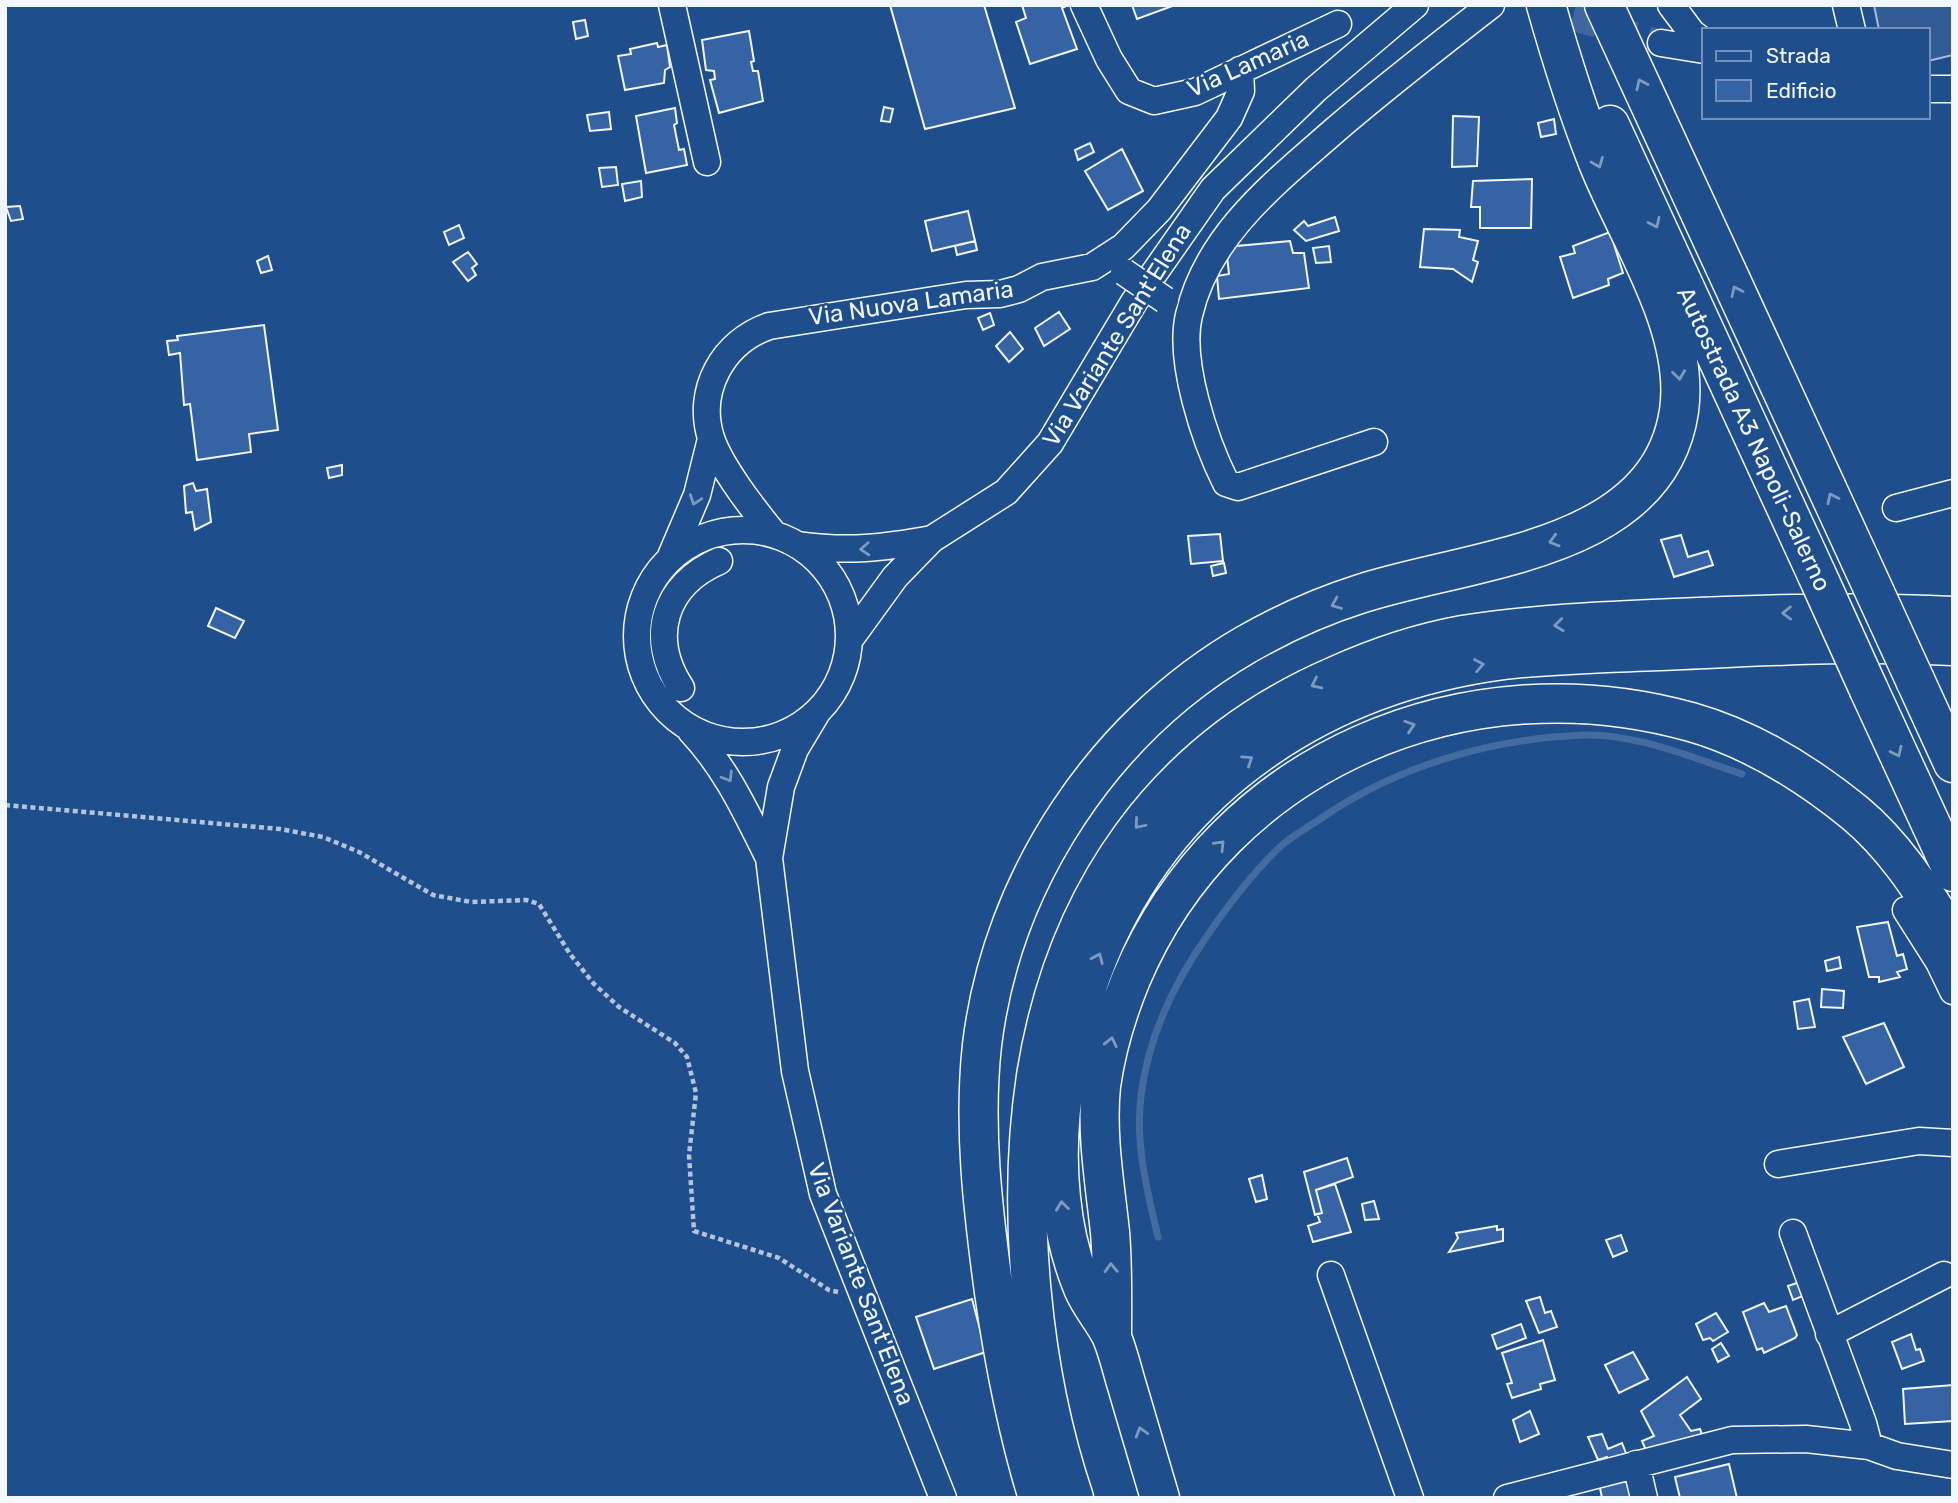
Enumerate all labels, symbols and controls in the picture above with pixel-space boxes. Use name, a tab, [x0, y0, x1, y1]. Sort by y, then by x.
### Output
street label: Via Lamaria	[1183, 25, 1313, 103]
legend	[1702, 28, 1930, 119]
text: Strada	[1766, 43, 1831, 68]
text: Edificio	[1766, 78, 1836, 103]
one-way arrow	[1635, 79, 1649, 92]
one-way arrow	[1590, 156, 1604, 168]
one-way arrow	[1647, 216, 1661, 228]
street label: Via Variante Sant'Elena	[1037, 218, 1197, 452]
street label: Via Nuova Lamaria	[807, 275, 1015, 331]
street label: Autostrada A3 Napoli-Salerno	[1671, 283, 1837, 595]
one-way arrow	[1730, 286, 1744, 298]
one-way arrow	[1671, 369, 1686, 380]
one-way arrow	[1826, 492, 1840, 505]
one-way arrow	[689, 493, 703, 505]
one-way arrow	[1549, 533, 1561, 548]
one-way arrow	[859, 542, 870, 557]
one-way arrow	[1330, 595, 1342, 609]
one-way arrow	[1781, 606, 1792, 621]
one-way arrow	[1554, 617, 1565, 632]
one-way arrow	[1473, 658, 1485, 673]
one-way arrow	[1311, 676, 1323, 690]
one-way arrow	[1403, 720, 1416, 734]
one-way arrow	[1889, 744, 1903, 757]
one-way arrow	[1240, 756, 1253, 768]
one-way arrow	[719, 770, 732, 783]
one-way arrow	[1135, 816, 1148, 828]
one-way arrow	[1211, 841, 1224, 854]
one-way arrow	[1090, 953, 1104, 965]
one-way arrow	[1102, 1036, 1117, 1048]
street label: Via Variante Sant'Elena	[802, 1159, 920, 1409]
one-way arrow	[1054, 1200, 1069, 1211]
one-way arrow	[1104, 1262, 1119, 1273]
one-way arrow	[1134, 1427, 1149, 1439]

